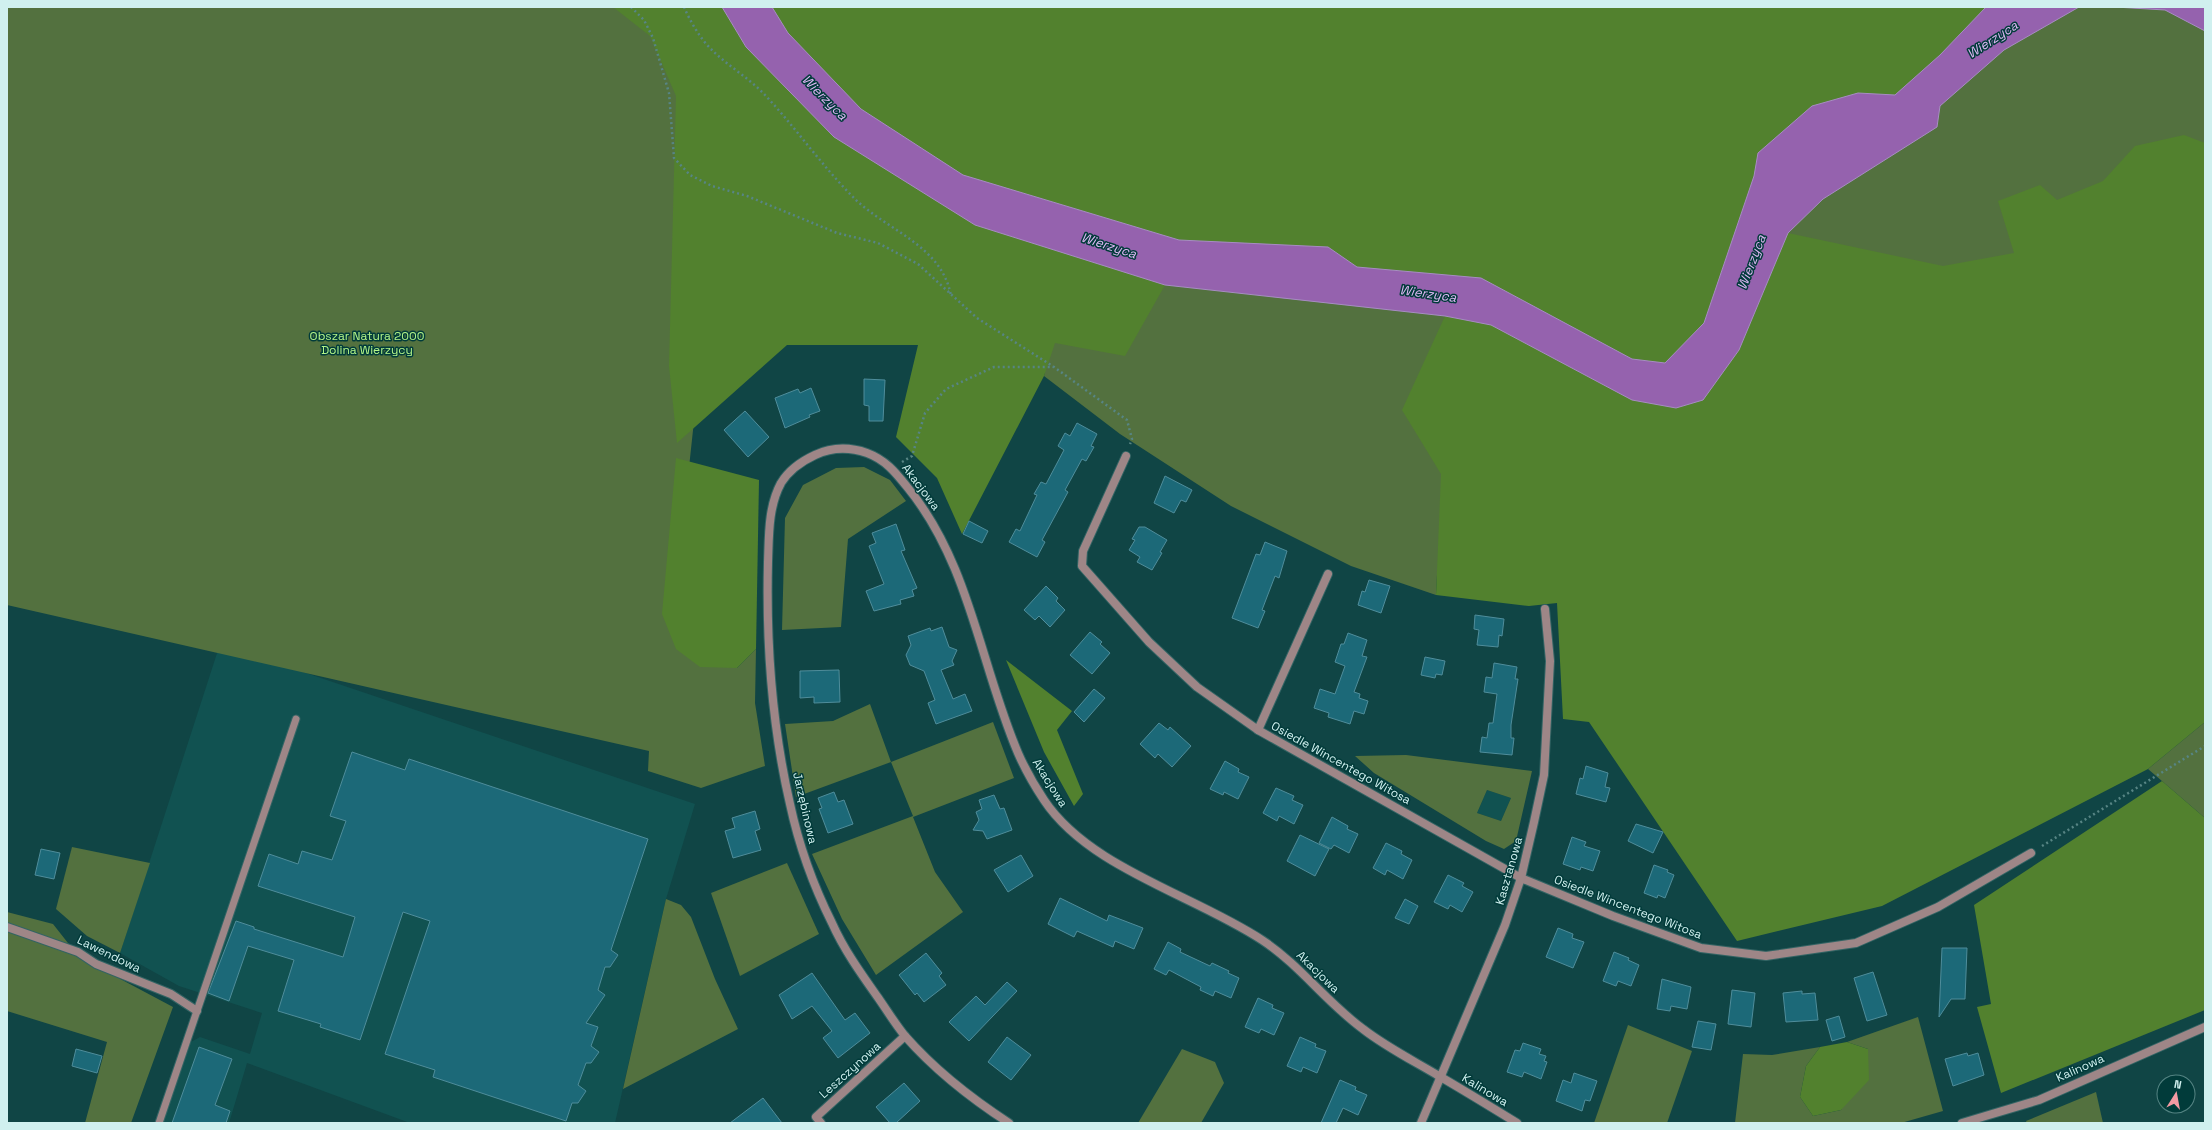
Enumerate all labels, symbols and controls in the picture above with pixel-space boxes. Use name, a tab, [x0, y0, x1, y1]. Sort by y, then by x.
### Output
water label: Wierzyca	[1964, 16, 2021, 62]
water label: Wierzyca	[798, 71, 851, 124]
water label: Wierzyca	[1079, 229, 1139, 263]
water label: Wierzyca	[1733, 232, 1770, 292]
water label: Wierzyca	[1398, 281, 1458, 306]
park label: Obszar Natura 2000 Dolina Wierzycy	[310, 328, 424, 358]
street label: Akacjowa	[898, 460, 944, 514]
street label: Osiedle Wincentego Witosa	[1268, 718, 1414, 808]
street label: Akacjowa	[1029, 756, 1071, 810]
street label: Jarzębinowa	[789, 771, 821, 846]
street label: Kasztanowa	[1492, 835, 1526, 907]
street label: Osiedle Wincentego Witosa	[1552, 871, 1704, 943]
street label: Lawendowa	[75, 932, 143, 976]
street label: Akacjowa	[1293, 947, 1343, 997]
street label: Leszczynowa	[816, 1038, 884, 1102]
street label: Kalinowa	[2053, 1050, 2107, 1086]
street label: Kalinowa	[1459, 1070, 1511, 1110]
north arrow	[2156, 1074, 2196, 1114]
text: N	[2173, 1077, 2183, 1092]

